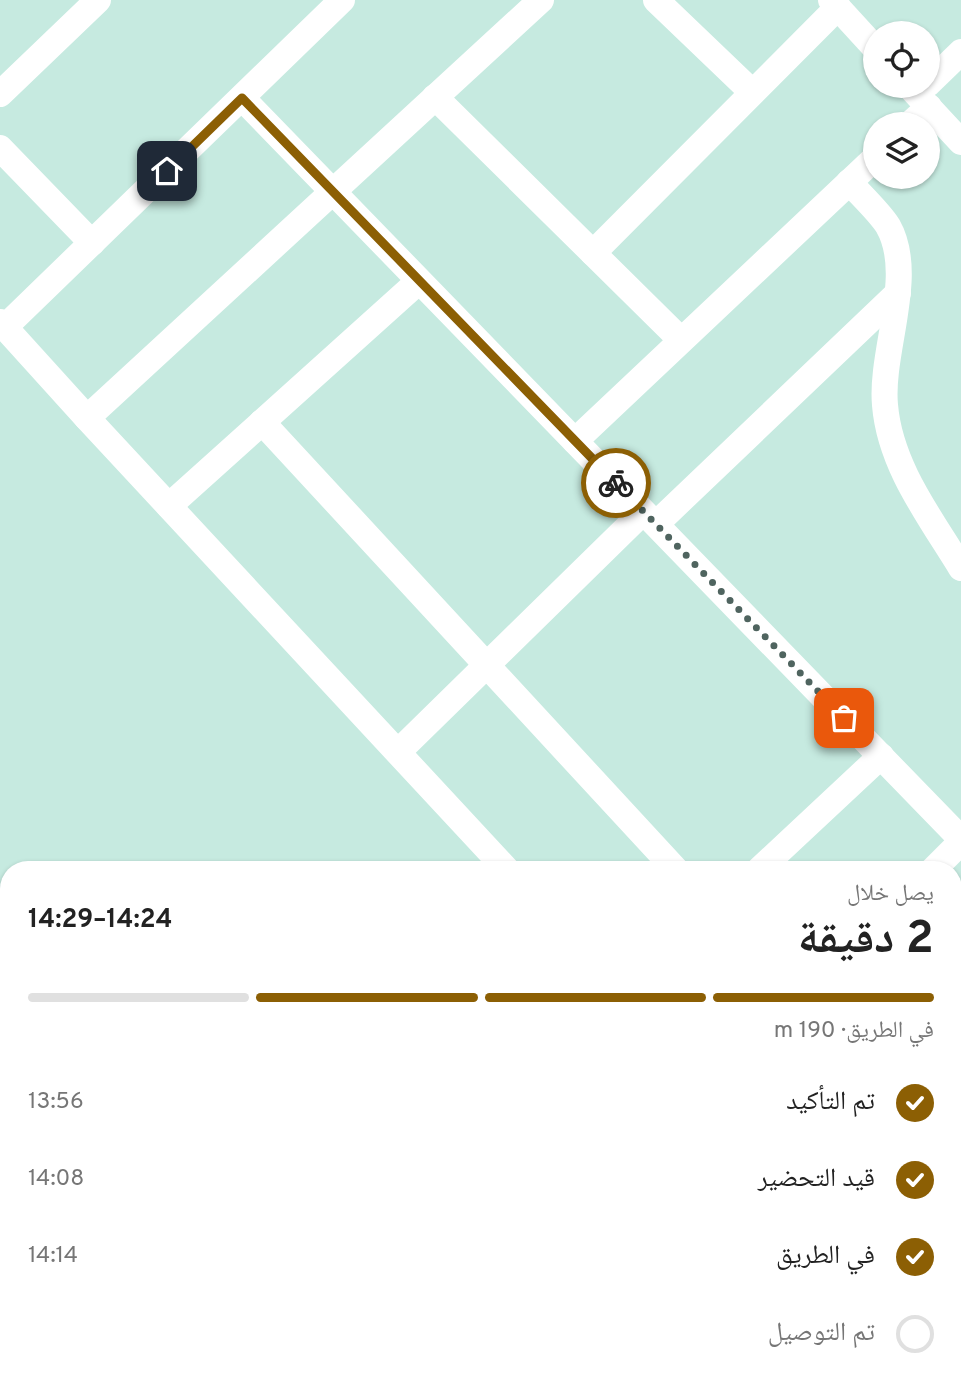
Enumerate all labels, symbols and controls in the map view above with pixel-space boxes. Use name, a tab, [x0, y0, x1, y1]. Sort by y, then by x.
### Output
map controls	[863, 21, 940, 189]
button: locate	[863, 21, 940, 98]
button: layers	[863, 112, 940, 189]
pin	[137, 141, 197, 201]
icon: home	[148, 152, 186, 190]
courier	[581, 448, 651, 518]
icon: bike	[597, 464, 635, 502]
pin	[814, 688, 874, 748]
icon: bag	[825, 699, 863, 737]
text: يصل خلال	[847, 880, 934, 909]
text: 14:24–14:29	[28, 904, 172, 937]
text: 2 دقيقة	[798, 911, 934, 970]
text: في الطريق · 190 m	[774, 1017, 934, 1046]
icon: check	[896, 1084, 934, 1122]
text: تم التأكيد	[786, 1086, 875, 1119]
text: 13:56	[28, 1088, 84, 1117]
icon: check	[896, 1161, 934, 1199]
text: قيد التحضير	[758, 1163, 875, 1196]
text: 14:08	[28, 1165, 84, 1194]
icon: check	[896, 1238, 934, 1276]
text: في الطريق	[776, 1240, 875, 1273]
text: 14:14	[28, 1242, 78, 1271]
text: تم التوصيل	[768, 1317, 875, 1350]

